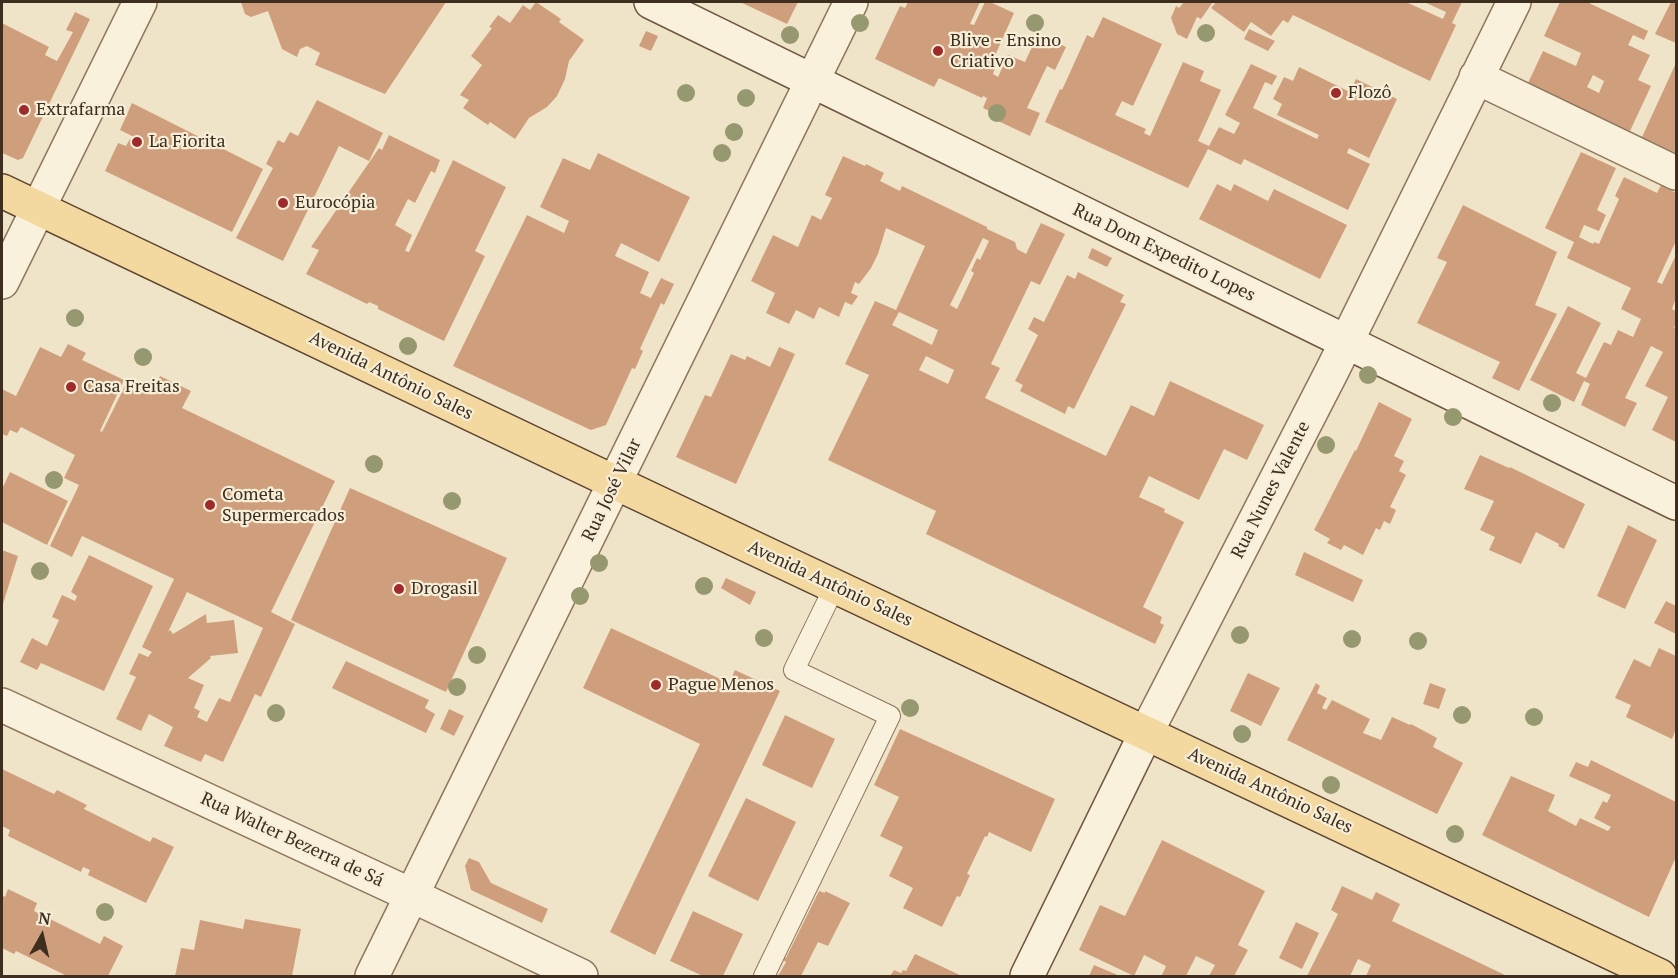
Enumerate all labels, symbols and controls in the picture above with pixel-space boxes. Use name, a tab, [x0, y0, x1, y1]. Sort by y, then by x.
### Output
place label: Blive - Ensino Criativo	[950, 30, 1061, 72]
marker: Blive - Ensino Criativo	[931, 44, 945, 58]
place label: Flozô	[1348, 82, 1391, 104]
marker: Flozô	[1329, 86, 1343, 100]
place label: Extrafarma	[36, 99, 125, 121]
marker: Extrafarma	[17, 103, 31, 117]
place label: La Fiorita	[149, 131, 226, 153]
marker: La Fiorita	[130, 135, 144, 149]
place label: Eurocópia	[295, 192, 375, 214]
marker: Eurocópia	[276, 196, 290, 210]
street label: Rua Dom Expedito Lopes	[1069, 199, 1259, 307]
street label: Avenida Antônio Sales	[306, 327, 476, 425]
place label: Casa Freitas	[83, 376, 180, 398]
marker: Casa Freitas	[64, 380, 78, 394]
street label: Rua Nunes Valente	[1227, 418, 1315, 562]
street label: Rua José Vilar	[578, 435, 646, 545]
place label: Cometa Supermercados	[222, 484, 345, 526]
marker: Cometa Supermercados	[203, 498, 217, 512]
street label: Avenida Antônio Sales	[744, 536, 916, 632]
place label: Drogasil	[411, 578, 478, 600]
marker: Drogasil	[392, 582, 406, 596]
place label: Pague Menos	[668, 674, 774, 696]
marker: Pague Menos	[649, 678, 663, 692]
street label: Avenida Antônio Sales	[1184, 743, 1356, 839]
street label: Rua Walter Bezerra de Sá	[197, 788, 387, 892]
north arrow	[12, 906, 72, 966]
text: N	[37, 906, 52, 930]

